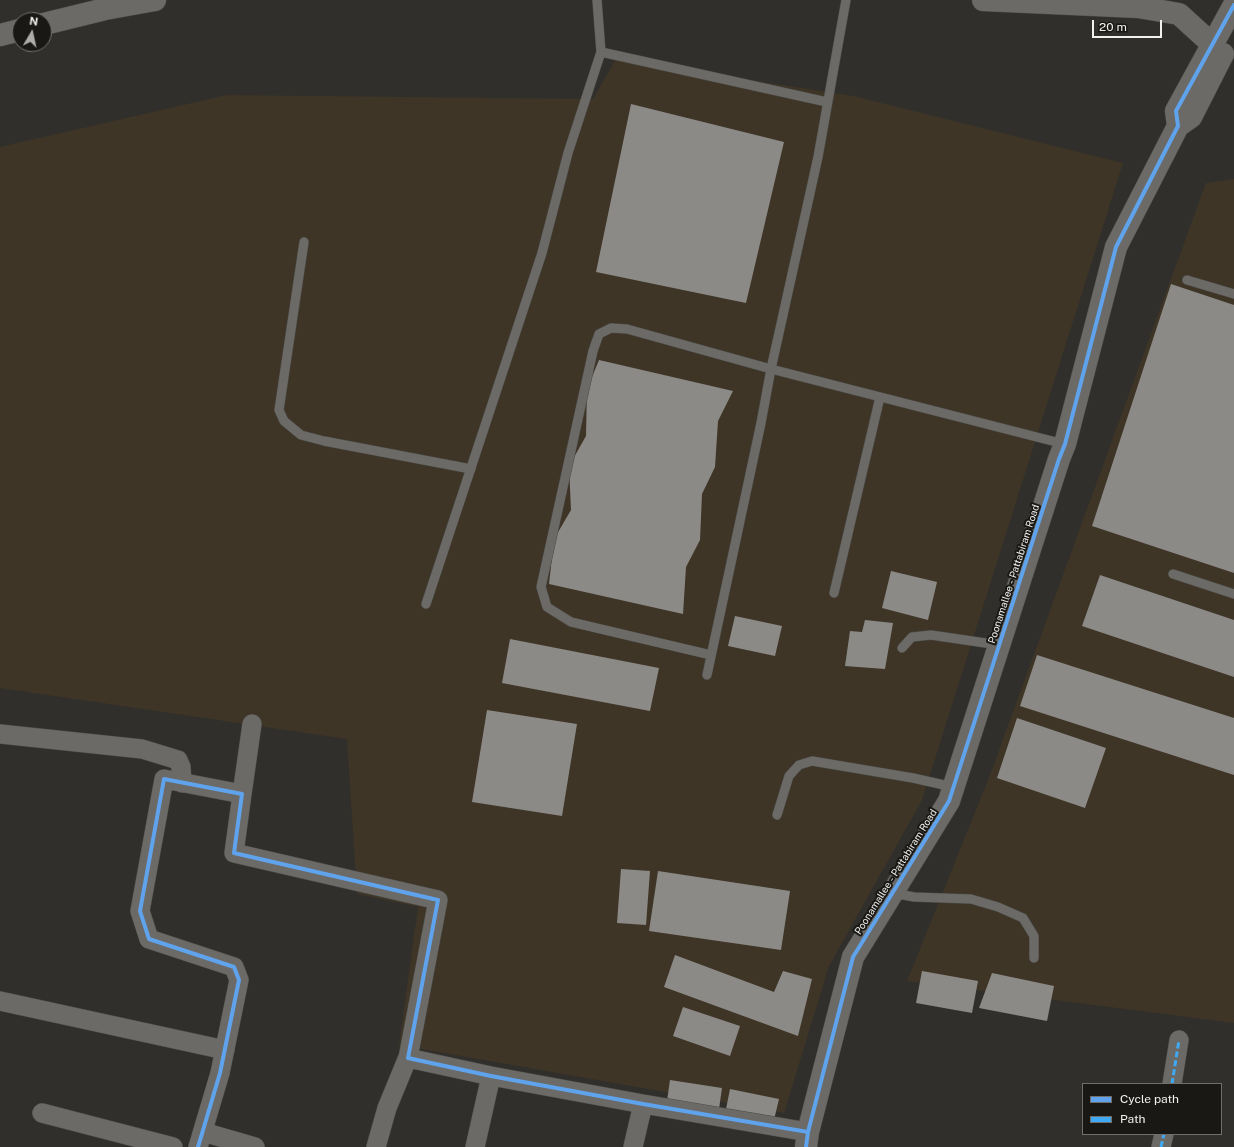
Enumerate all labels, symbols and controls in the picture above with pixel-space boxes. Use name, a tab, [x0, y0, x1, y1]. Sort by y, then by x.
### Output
north arrow	[12, 12, 52, 52]
scale bar	[1094, 12, 1164, 38]
text: N	[29, 15, 39, 28]
text: 20 m	[1099, 20, 1127, 34]
street label: Poonamallee - Pattabiram Road	[986, 503, 1042, 645]
street label: Poonamallee - Pattabiram Road	[852, 807, 940, 937]
legend	[1082, 1083, 1222, 1135]
text: Cycle path	[1120, 1092, 1179, 1106]
text: Path	[1120, 1112, 1146, 1126]

